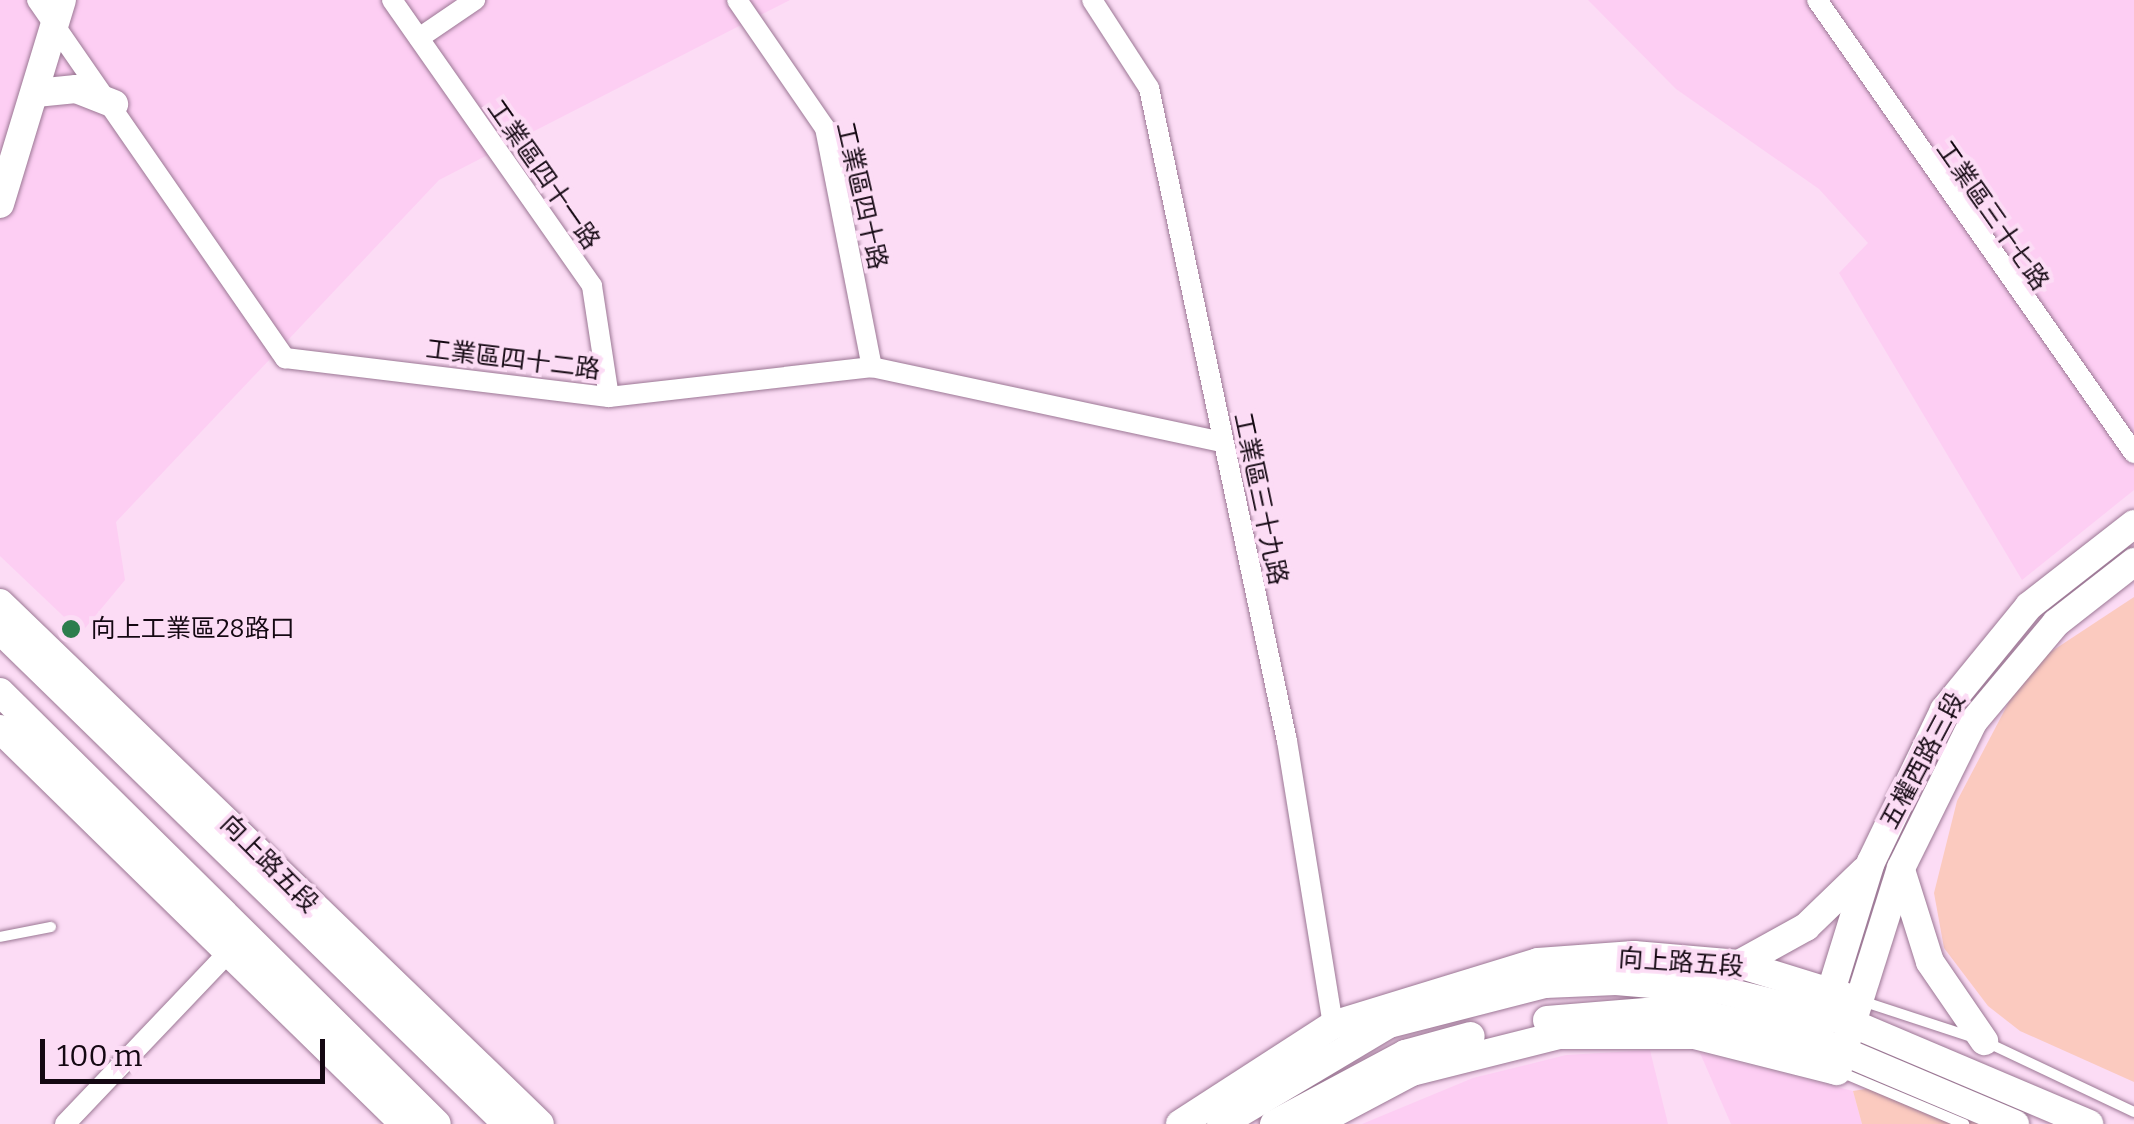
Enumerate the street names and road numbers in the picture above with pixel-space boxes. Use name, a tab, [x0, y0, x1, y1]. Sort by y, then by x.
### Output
street label: 工業區四十一路	[481, 95, 605, 255]
street label: 工業區四十路	[830, 120, 892, 272]
street label: 工業區三十七路	[1930, 136, 2054, 296]
street label: 工業區四十二路	[424, 334, 602, 386]
street label: 工業區三十九路	[1227, 410, 1293, 588]
street label: 五權西路三段	[1875, 688, 1971, 834]
street label: 向上路五段	[214, 809, 324, 919]
street label: 向上路五段	[1618, 944, 1744, 982]

